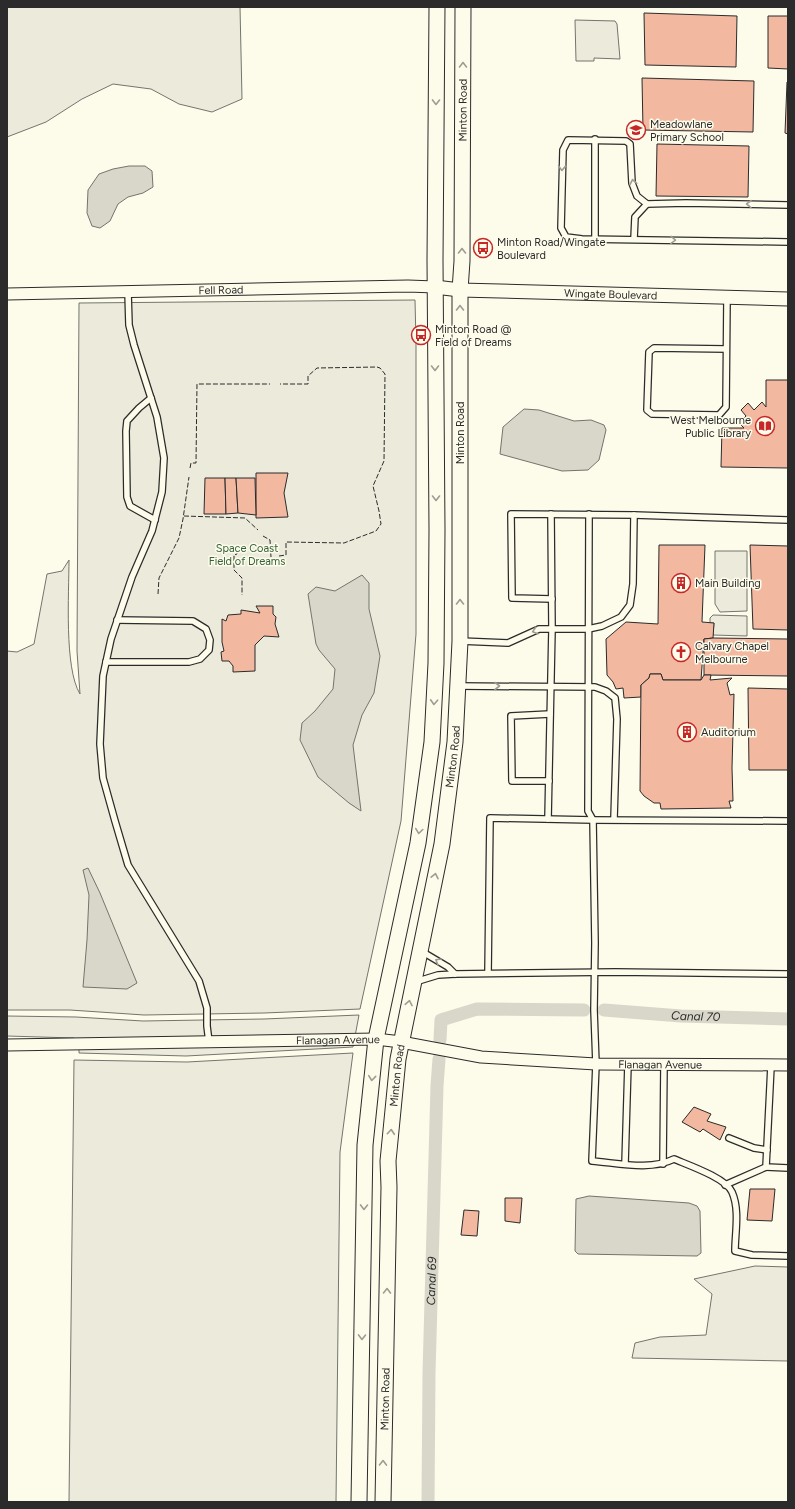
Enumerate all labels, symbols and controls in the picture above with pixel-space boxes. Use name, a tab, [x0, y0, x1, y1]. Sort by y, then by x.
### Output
one-way arrow	[459, 62, 467, 68]
street label: Minton Road	[456, 79, 470, 141]
one-way arrow	[432, 99, 440, 105]
place label: Meadowlane Primary School	[650, 118, 724, 144]
school or university icon: Meadowlane Primary School	[625, 119, 647, 141]
one-way arrow	[558, 165, 567, 171]
one-way arrow	[629, 178, 638, 185]
one-way arrow	[746, 199, 752, 208]
place label: Minton Road/Wingate Boulevard	[497, 236, 605, 262]
one-way arrow	[670, 236, 676, 244]
bus stop icon: Minton Road/Wingate Boulevard	[472, 237, 494, 259]
one-way arrow	[458, 248, 466, 254]
street label: Fell Road	[198, 283, 244, 297]
street label: Wingate Boulevard	[564, 287, 657, 302]
one-way arrow	[456, 305, 464, 311]
place label: Minton Road @ Field of Dreams	[435, 323, 512, 349]
bus stop icon: Minton Road @ Field of Dreams	[410, 324, 432, 346]
one-way arrow	[431, 365, 439, 371]
street label: Minton Road	[454, 402, 467, 464]
place label: West Melbourne Public Library	[670, 414, 751, 440]
library icon: West Melbourne Public Library	[754, 415, 776, 437]
one-way arrow	[432, 495, 440, 501]
park label: Space Coast Field of Dreams	[209, 542, 285, 568]
building icon: Main Building	[670, 572, 692, 594]
place label: Main Building	[695, 577, 761, 590]
one-way arrow	[456, 599, 464, 605]
one-way arrow	[532, 626, 539, 635]
place label: Calvary Chapel Melbourne	[695, 640, 769, 666]
church icon: Calvary Chapel Melbourne	[670, 641, 692, 663]
one-way arrow	[494, 682, 500, 690]
one-way arrow	[429, 699, 438, 705]
building icon: Auditorium	[676, 721, 698, 743]
street label: Minton Road	[443, 725, 463, 789]
place label: Auditorium	[701, 726, 756, 739]
one-way arrow	[415, 828, 424, 834]
one-way arrow	[431, 873, 439, 879]
one-way arrow	[435, 958, 442, 965]
one-way arrow	[404, 1000, 412, 1007]
water label: Canal 70	[671, 1008, 721, 1024]
street label: Flanagan Avenue	[296, 1033, 381, 1047]
street label: Minton Road	[387, 1043, 408, 1107]
street label: Flanagan Avenue	[618, 1058, 702, 1072]
one-way arrow	[368, 1075, 377, 1081]
one-way arrow	[386, 1129, 395, 1135]
one-way arrow	[360, 1204, 368, 1210]
water label: Canal 69	[424, 1256, 439, 1306]
one-way arrow	[383, 1288, 391, 1294]
one-way arrow	[358, 1334, 366, 1340]
street label: Minton Road	[378, 1368, 393, 1431]
one-way arrow	[379, 1460, 387, 1466]

